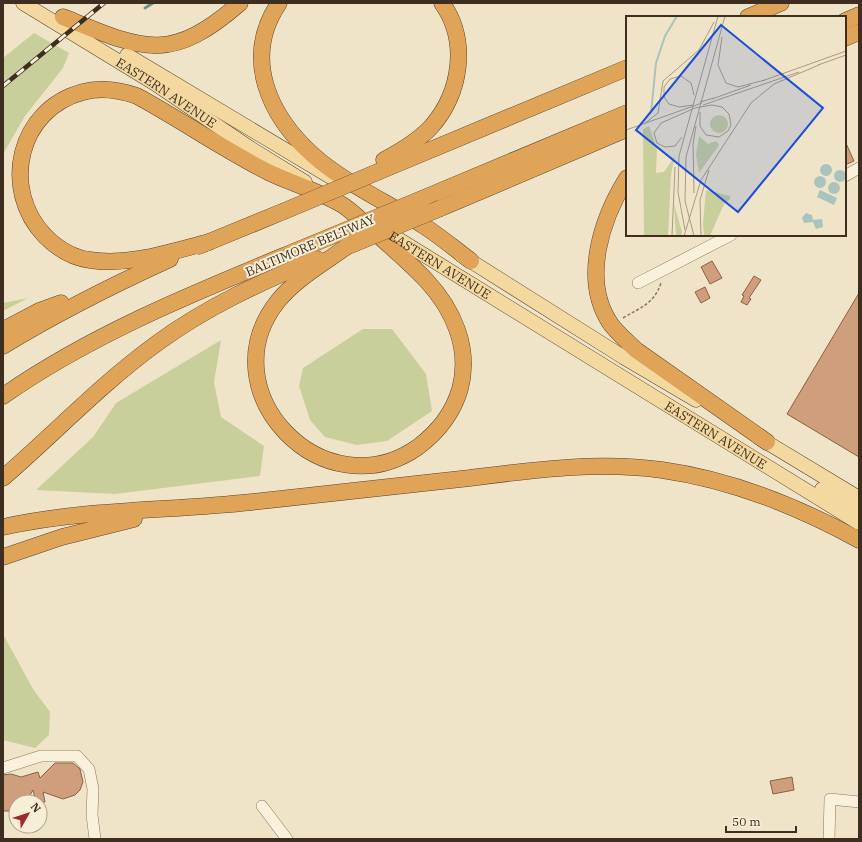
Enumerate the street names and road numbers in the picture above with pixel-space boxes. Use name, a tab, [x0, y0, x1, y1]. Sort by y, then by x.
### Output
street label: EASTERN AVENUE	[113, 54, 220, 132]
street label: BALTIMORE BELTWAY	[243, 210, 378, 280]
street label: EASTERN AVENUE	[386, 227, 494, 303]
street label: EASTERN AVENUE	[661, 397, 770, 473]

